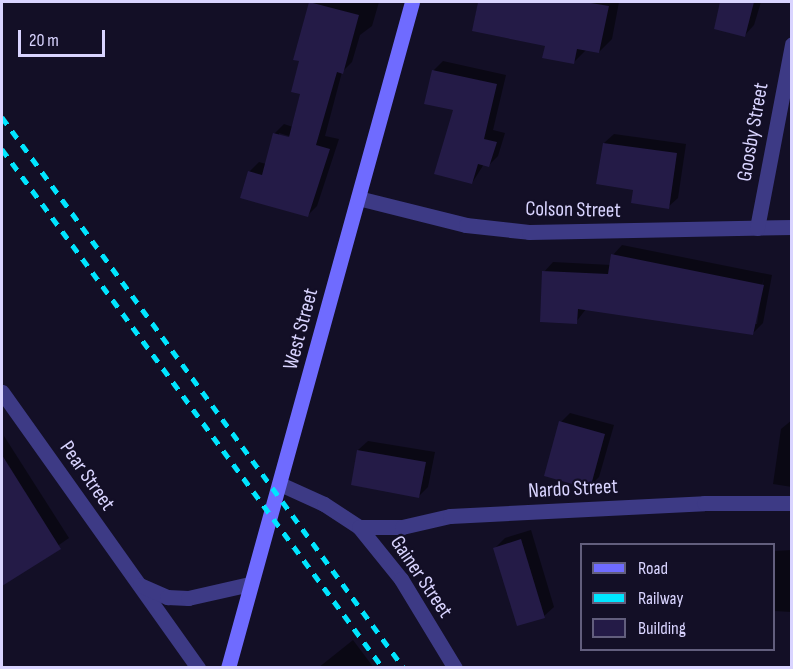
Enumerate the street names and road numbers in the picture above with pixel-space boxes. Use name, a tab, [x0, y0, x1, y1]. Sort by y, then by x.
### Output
street label: Goosby Street	[732, 81, 774, 183]
street label: Colson Street	[525, 197, 621, 223]
street label: West Street	[278, 285, 324, 373]
street label: Pear Street	[54, 436, 120, 516]
street label: Nardo Street	[528, 474, 618, 504]
street label: Gainer Street	[384, 531, 458, 623]

